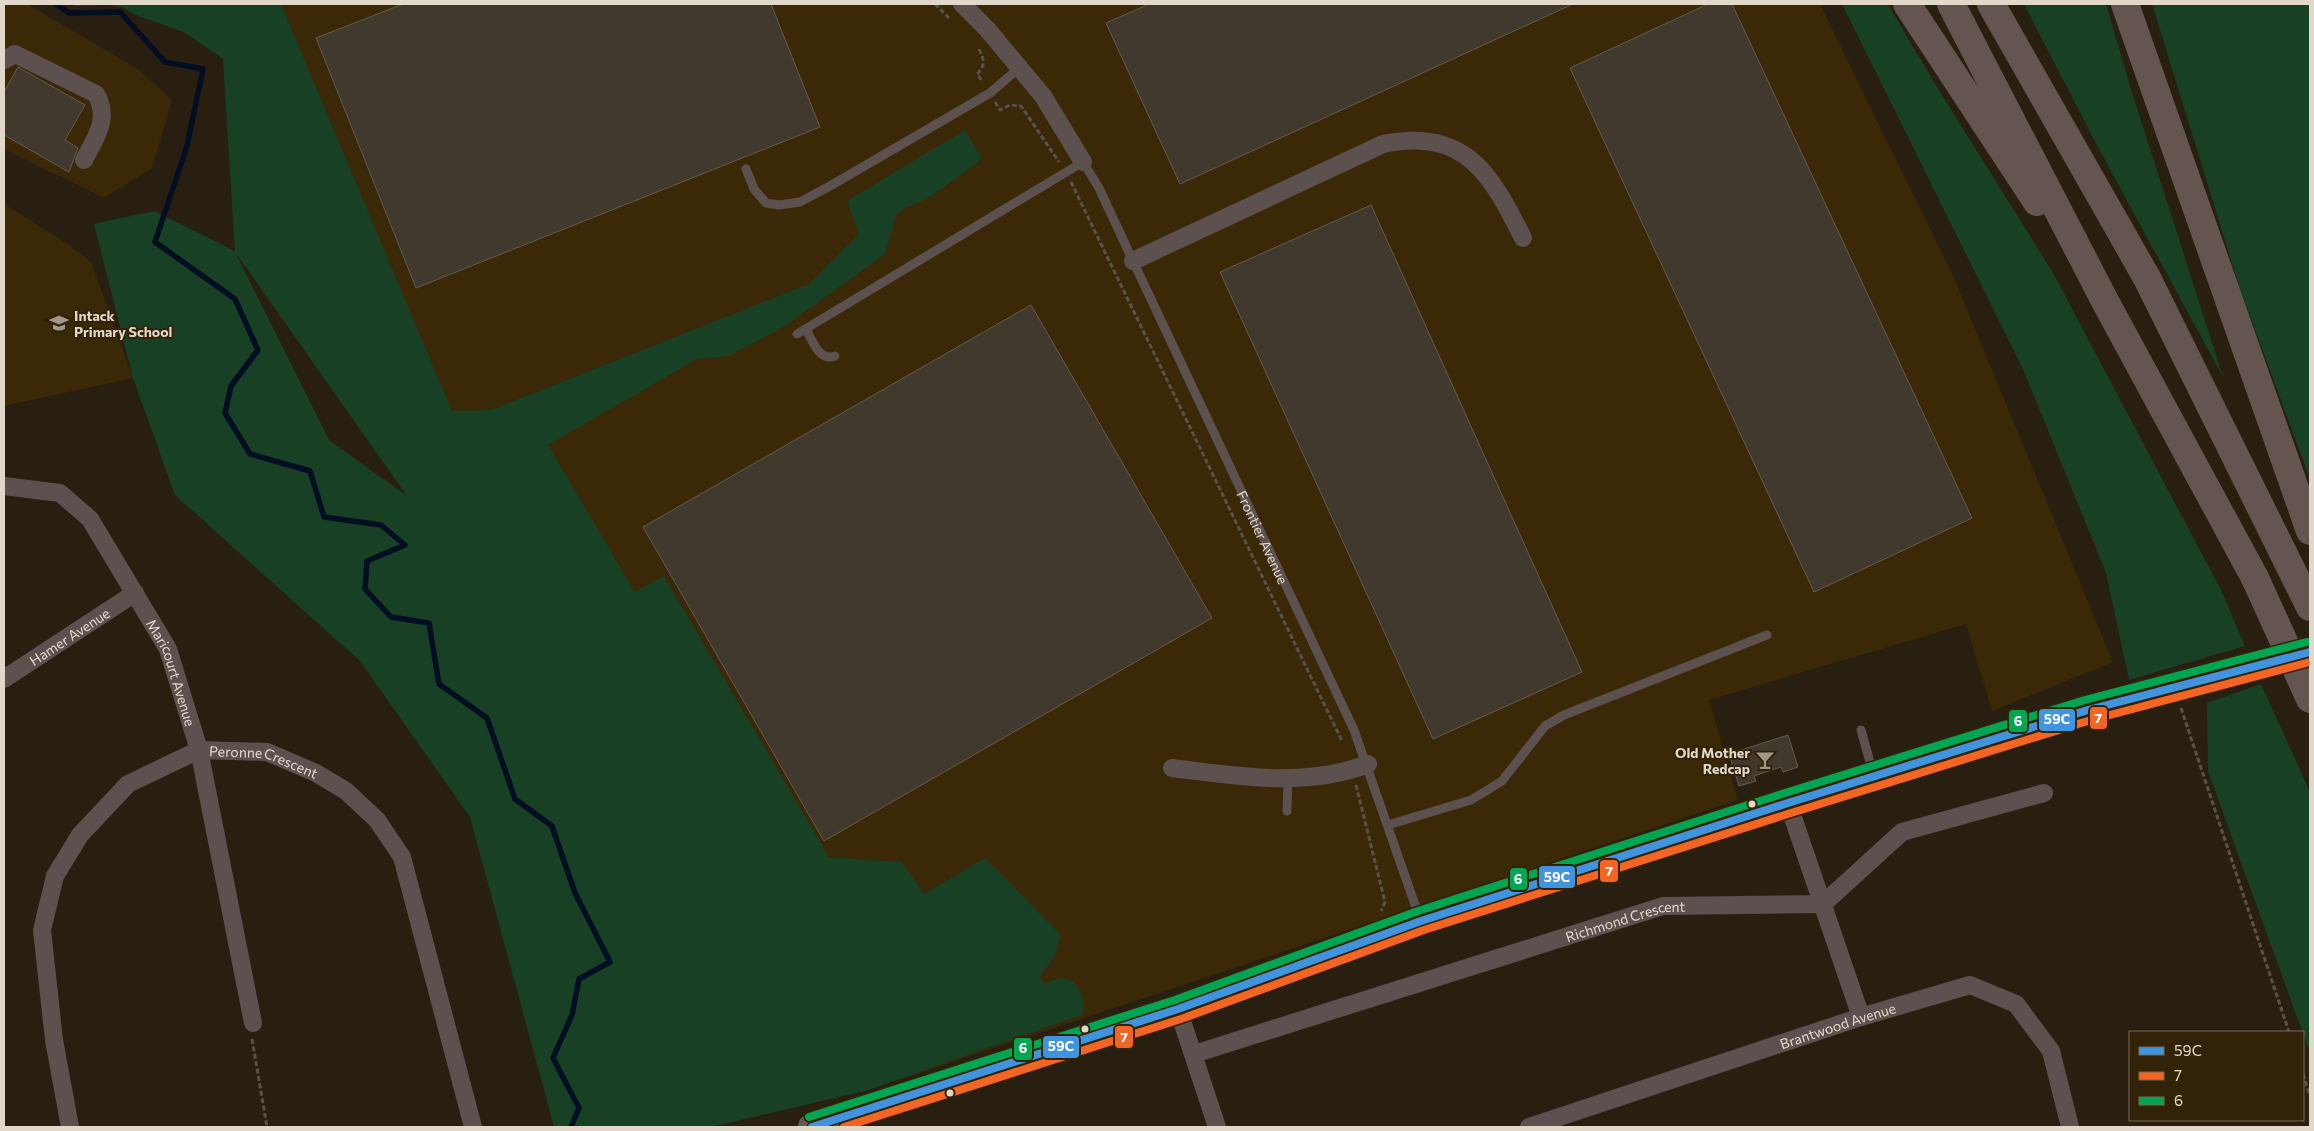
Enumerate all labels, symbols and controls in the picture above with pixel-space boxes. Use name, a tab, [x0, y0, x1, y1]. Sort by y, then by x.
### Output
place label: Intack Primary School	[74, 307, 172, 340]
school or university icon: Intack Primary School	[48, 312, 70, 334]
street label: Frontier Avenue	[1234, 488, 1292, 587]
street label: Hamer Avenue	[26, 604, 113, 669]
street label: Maricourt Avenue	[143, 616, 200, 728]
line badge: 7	[2089, 706, 2108, 730]
line badge: 59C	[2038, 708, 2076, 732]
line badge: 6	[2008, 709, 2028, 733]
text: 7	[2094, 709, 2102, 726]
text: 59C	[2044, 710, 2070, 727]
text: 6	[2014, 712, 2023, 729]
street label: Peronne Crescent	[209, 742, 321, 782]
place label: Old Mother Redcap	[1675, 744, 1750, 777]
bar icon: Old Mother Redcap	[1754, 749, 1776, 771]
unlabelled marker	[1747, 799, 1757, 809]
line badge: 7	[1599, 859, 1619, 883]
text: 7	[1605, 862, 1613, 879]
line badge: 59C	[1538, 865, 1576, 889]
line badge: 6	[1509, 867, 1528, 891]
text: 59C	[1544, 868, 1570, 885]
text: 6	[1514, 870, 1523, 887]
street label: Richmond Crescent	[1563, 897, 1686, 945]
street label: Brantwood Avenue	[1777, 999, 1898, 1052]
unlabelled marker	[1080, 1024, 1090, 1034]
line badge: 7	[1114, 1025, 1134, 1049]
text: 7	[1120, 1028, 1128, 1045]
legend	[2129, 1031, 2304, 1121]
line badge: 59C	[1042, 1035, 1080, 1059]
line badge: 6	[1013, 1037, 1033, 1061]
text: 59C	[1048, 1037, 1074, 1054]
text: 6	[1019, 1039, 1028, 1056]
text: 59C	[2174, 1041, 2202, 1059]
text: 7	[2174, 1066, 2182, 1084]
unlabelled marker	[945, 1088, 955, 1098]
text: 6	[2174, 1091, 2183, 1109]

